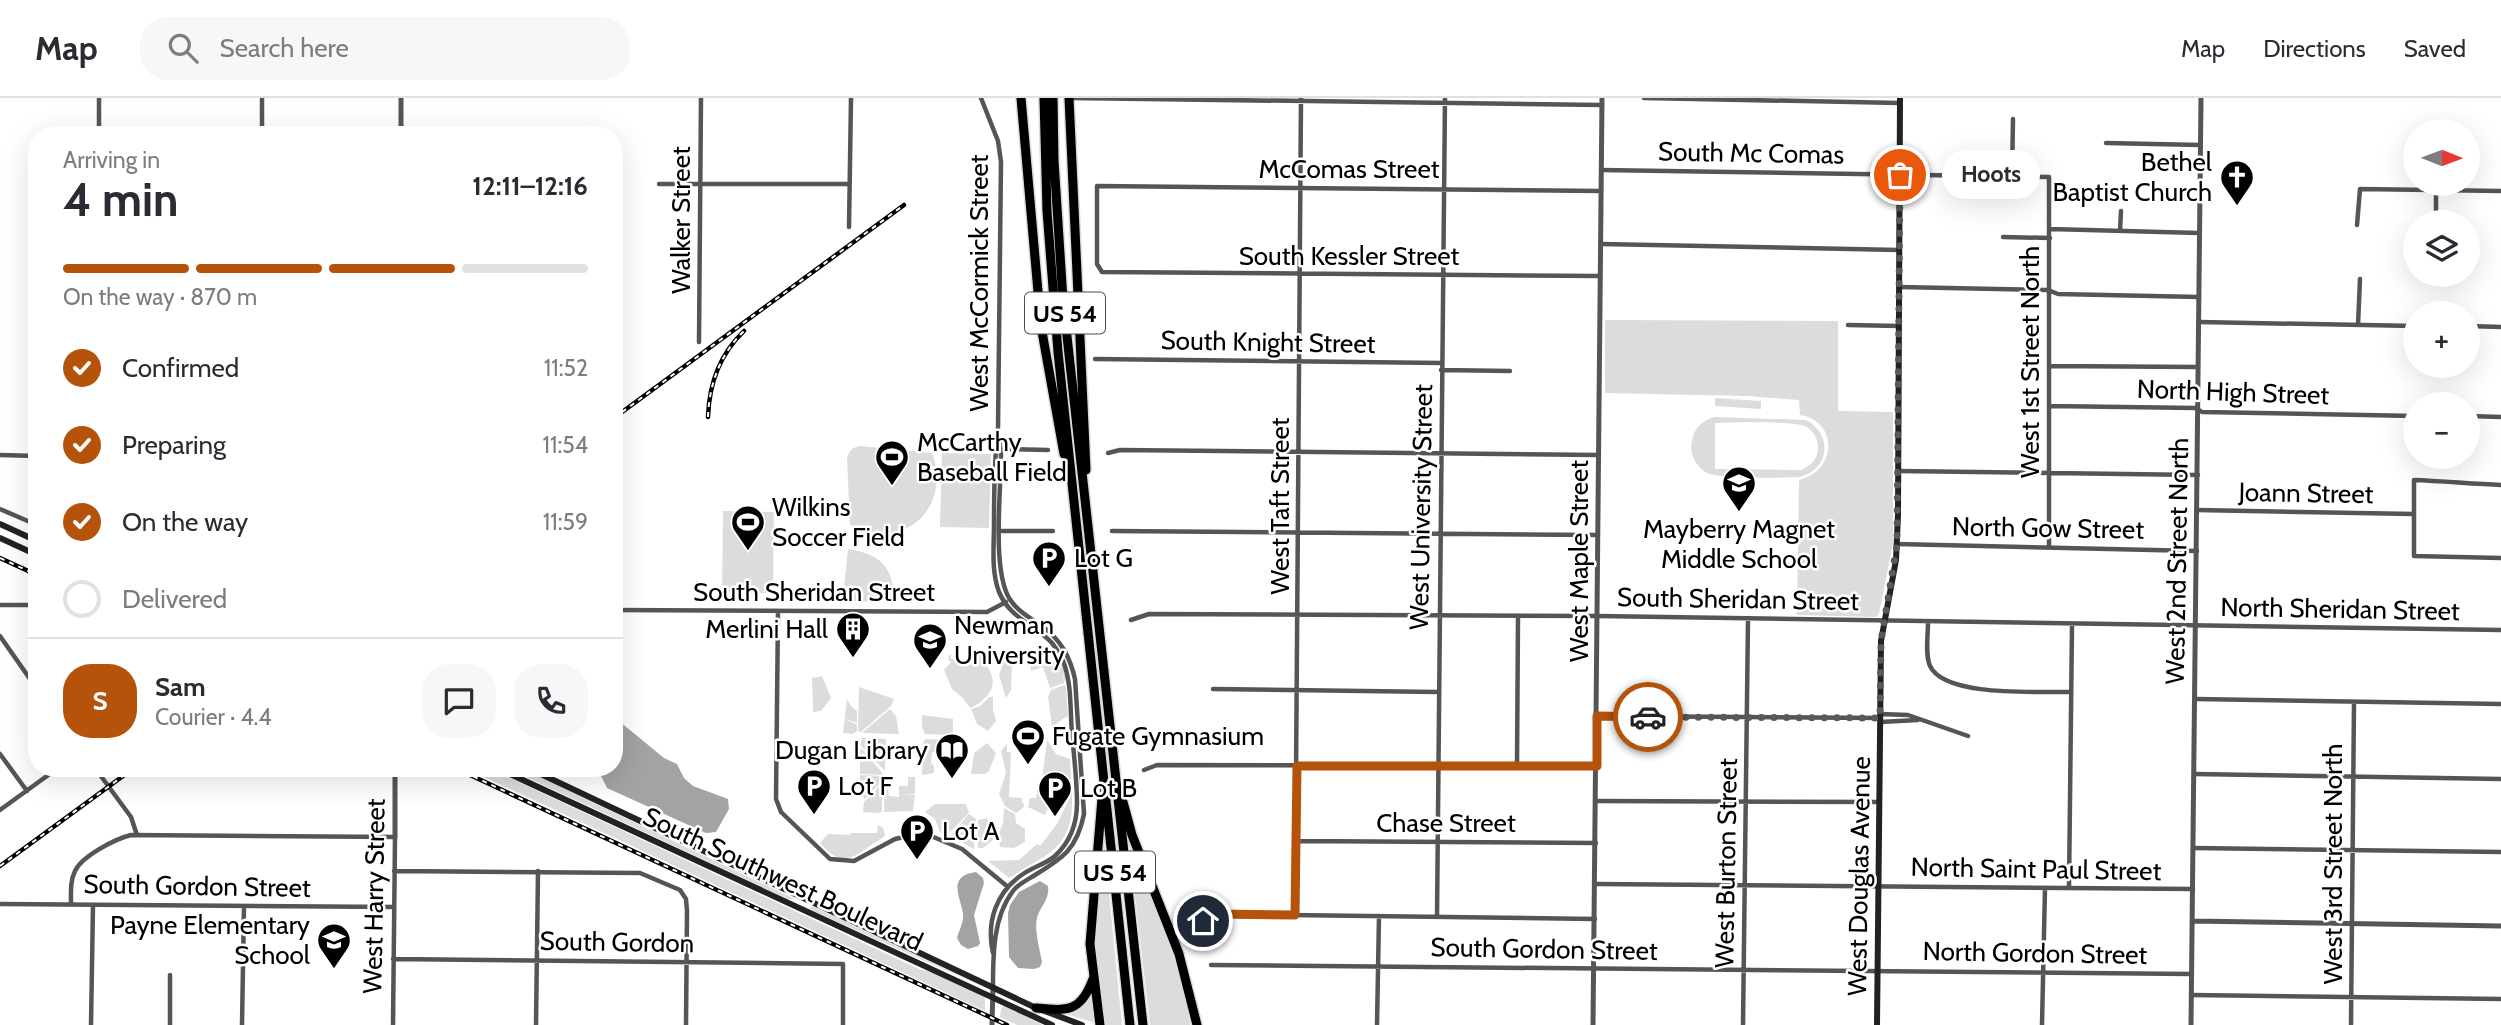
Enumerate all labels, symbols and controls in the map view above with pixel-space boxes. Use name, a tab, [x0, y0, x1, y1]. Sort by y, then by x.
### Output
search box	[140, 17, 630, 80]
text: Map	[35, 28, 98, 68]
icon: search	[164, 29, 202, 67]
text: Search here	[220, 32, 349, 64]
text: Map	[2181, 34, 2225, 63]
text: Directions	[2263, 34, 2366, 63]
text: Saved	[2404, 34, 2466, 63]
north arrow	[2403, 119, 2480, 196]
map controls	[2403, 119, 2480, 469]
street label: South Mc Comas	[1658, 135, 1845, 171]
pin	[1870, 145, 1930, 205]
text: Arriving in	[63, 146, 160, 174]
street label: Walker Street	[665, 146, 697, 294]
place label: Bethel Baptist Church	[2053, 146, 2212, 208]
callout: Hoots	[1942, 150, 2040, 200]
street label: McComas Street	[1259, 153, 1440, 185]
street label: West McCormick Street	[963, 154, 995, 412]
icon: bag	[1881, 156, 1919, 194]
church icon: Bethel Baptist Church	[2218, 158, 2256, 207]
text: Hoots	[1961, 160, 2021, 188]
text: 12:11–12:16	[472, 170, 588, 202]
text: 4 min	[63, 172, 178, 228]
button: layers	[2403, 210, 2480, 287]
street label: South Kessler Street	[1239, 240, 1460, 272]
street label: West 1st Street North	[2014, 246, 2046, 478]
text: On the way · 870 m	[63, 283, 257, 311]
road number: US 54	[1025, 293, 1105, 334]
button: +	[2403, 301, 2480, 378]
street label: South Knight Street	[1160, 324, 1376, 360]
icon: check	[63, 349, 101, 387]
text: Confirmed	[122, 352, 239, 384]
text: 11:52	[544, 354, 588, 382]
street label: North High Street	[2136, 373, 2330, 411]
street label: West University Street	[1403, 384, 1439, 630]
button: −	[2403, 392, 2480, 469]
street label: West Taft Street	[1264, 417, 1296, 594]
icon: check	[63, 426, 101, 464]
place label: McCarthy Baseball Field	[917, 426, 1067, 488]
text: Preparing	[122, 429, 226, 461]
text: 11:54	[542, 431, 588, 459]
street label: West 2nd Street North	[2159, 437, 2195, 685]
sports icon: McCarthy Baseball Field	[873, 438, 911, 487]
street label: West Maple Street	[1563, 460, 1595, 662]
school or university icon: Mayberry Magnet Middle School	[1720, 464, 1758, 513]
street label: Joann Street	[2237, 476, 2374, 510]
place label: Wilkins Soccer Field	[772, 491, 905, 553]
icon: check	[63, 503, 101, 541]
sports icon: Wilkins Soccer Field	[729, 503, 767, 552]
text: On the way	[122, 506, 248, 538]
text: 11:59	[543, 508, 588, 536]
street label: North Gow Street	[1952, 510, 2145, 546]
place label: Mayberry Magnet Middle School	[1643, 513, 1835, 575]
parking icon: Lot G	[1030, 539, 1068, 588]
place label: Lot G	[1074, 542, 1133, 574]
street label: South Sheridan Street	[693, 576, 935, 608]
street label: South Sheridan Street	[1617, 581, 1860, 617]
text: Delivered	[122, 583, 227, 615]
street label: North Sheridan Street	[2220, 591, 2460, 627]
place label: Newman University	[954, 609, 1065, 671]
building icon: Merlini Hall	[834, 610, 872, 659]
place label: Merlini Hall	[705, 613, 828, 645]
school or university icon: Newman University	[911, 621, 949, 670]
button: chat	[422, 664, 496, 738]
button: phone	[514, 664, 588, 738]
text: Sam	[155, 671, 206, 703]
courier	[1613, 682, 1683, 752]
text: S	[92, 685, 108, 717]
icon: car	[1629, 698, 1667, 736]
text: Courier · 4.4	[155, 703, 272, 731]
sports icon: Fugate Gymnasium	[1009, 717, 1047, 766]
place label: Fugate Gymnasium	[1052, 720, 1264, 752]
library icon: Dugan Library	[933, 731, 971, 780]
place label: Dugan Library	[775, 734, 928, 766]
street label: West 3rd Street North	[2317, 744, 2349, 984]
street label: West Douglas Avenue	[1841, 756, 1877, 996]
street label: West Burton Street	[1708, 758, 1744, 968]
parking icon: Lot F	[795, 767, 833, 816]
parking icon: Lot B	[1036, 769, 1074, 818]
place label: Lot F	[838, 770, 893, 802]
place label: Lot B	[1080, 772, 1137, 804]
street label: West Harry Street	[356, 798, 392, 994]
street label: South Southwest Boulevard	[638, 800, 928, 958]
street label: Chase Street	[1376, 807, 1516, 839]
parking icon: Lot A	[898, 812, 936, 861]
place label: Lot A	[942, 815, 1000, 847]
street label: North Saint Paul Street	[1910, 851, 2162, 887]
road number: US 54	[1075, 852, 1155, 892]
street label: South Gordon Street	[83, 868, 311, 904]
pin	[1173, 891, 1233, 951]
icon: home	[1184, 902, 1222, 940]
place label: Payne Elementary School	[110, 909, 310, 971]
school or university icon: Payne Elementary School	[315, 921, 353, 970]
street label: South Gordon	[539, 925, 695, 959]
street label: South Gordon Street	[1430, 931, 1658, 967]
street label: North Gordon Street	[1922, 935, 2148, 971]

